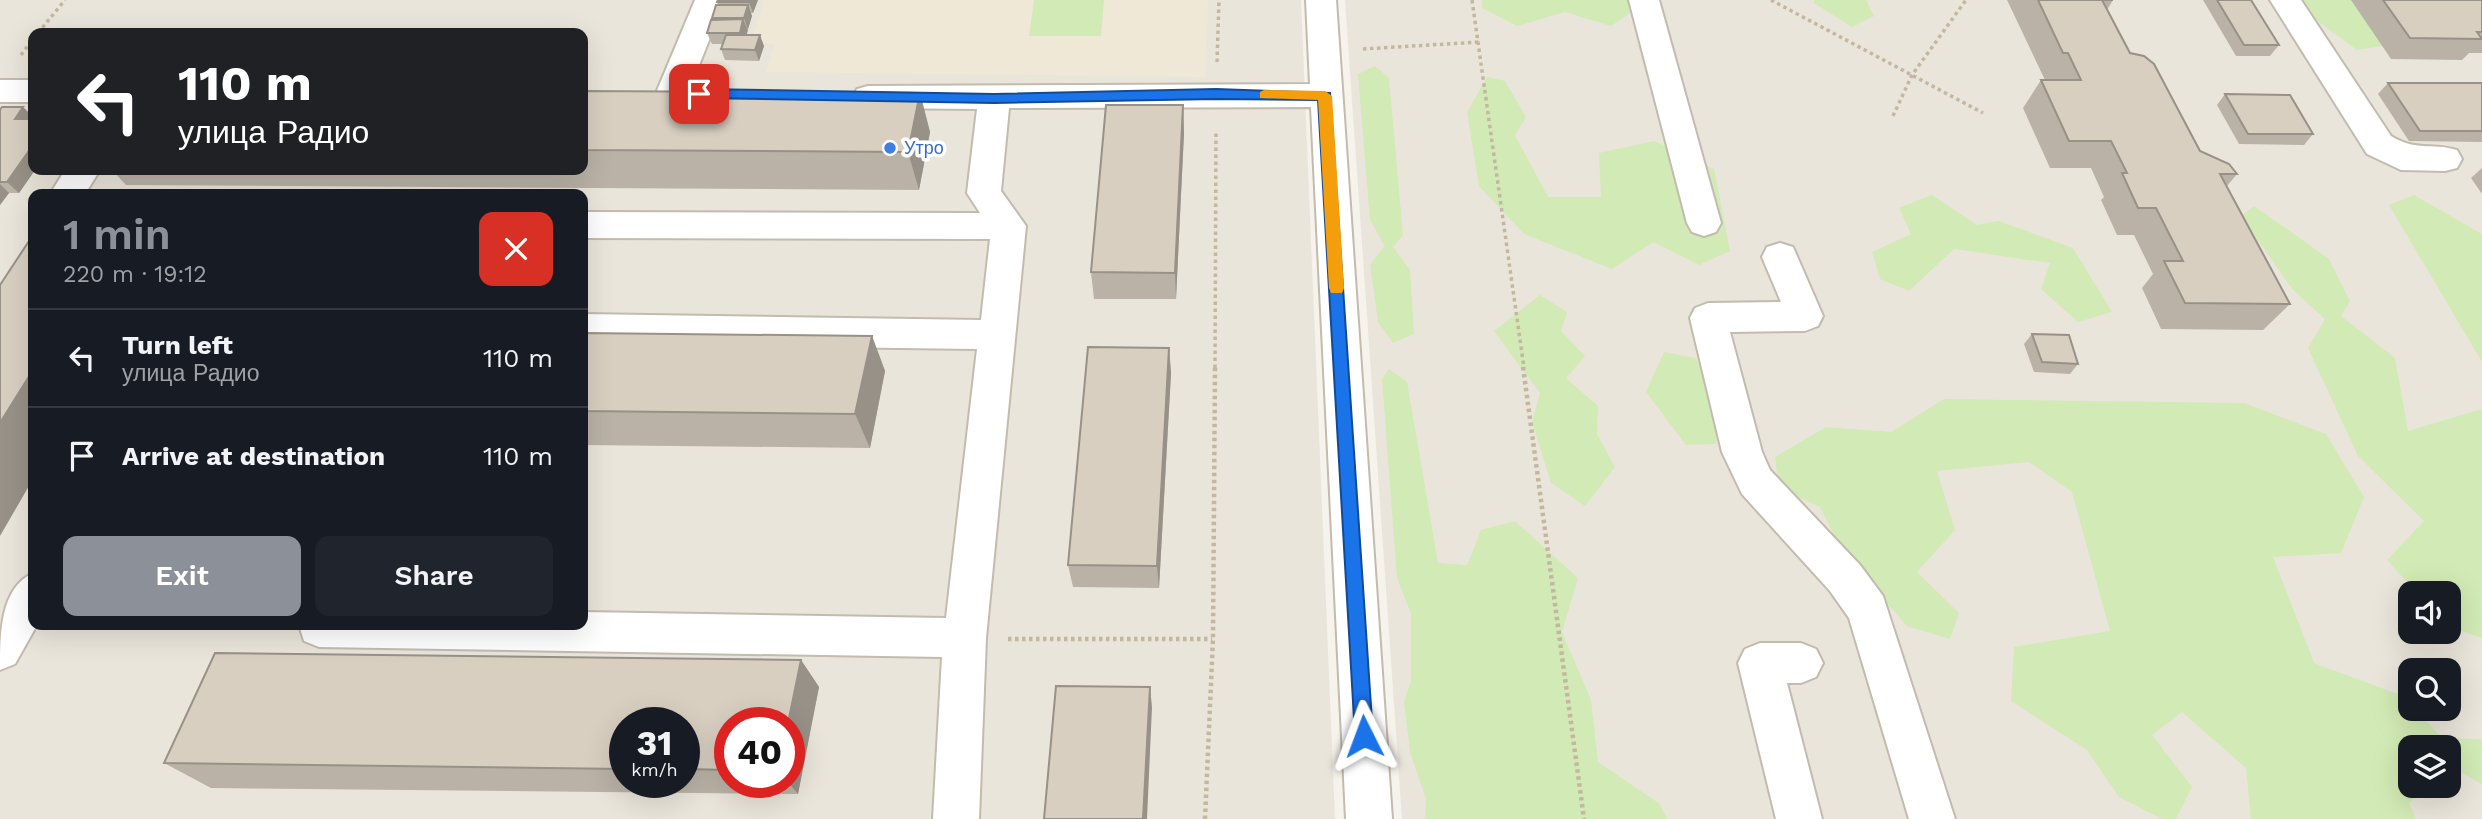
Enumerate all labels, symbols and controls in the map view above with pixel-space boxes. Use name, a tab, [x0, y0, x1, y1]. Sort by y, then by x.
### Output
text: 110 m	[178, 54, 312, 112]
icon: left	[63, 56, 154, 147]
pin	[669, 64, 729, 124]
icon: arrive	[680, 75, 718, 113]
text: улица Радио	[178, 113, 369, 151]
place label: Утро	[904, 137, 944, 158]
marker: Утро	[882, 140, 898, 156]
text: 1 min	[63, 210, 171, 259]
button: close	[479, 212, 553, 286]
text: 220 m · 19:12	[63, 261, 207, 288]
text: Turn left	[122, 330, 233, 360]
icon: left	[63, 339, 101, 377]
text: 110 m	[483, 343, 553, 373]
text: улица Радио	[122, 360, 260, 387]
icon: arrive	[63, 437, 101, 475]
text: Arrive at destination	[122, 441, 385, 471]
text: 110 m	[483, 441, 553, 471]
button: Exit	[63, 536, 301, 616]
button: Share	[315, 536, 553, 616]
map controls	[2398, 581, 2461, 798]
button: sound	[2398, 581, 2461, 644]
button: search	[2398, 658, 2461, 721]
position arrow	[1327, 699, 1401, 773]
speed limit sign: 40	[714, 707, 805, 798]
text: 31	[637, 722, 672, 764]
button: layers	[2398, 735, 2461, 798]
text: km/h	[631, 759, 678, 780]

